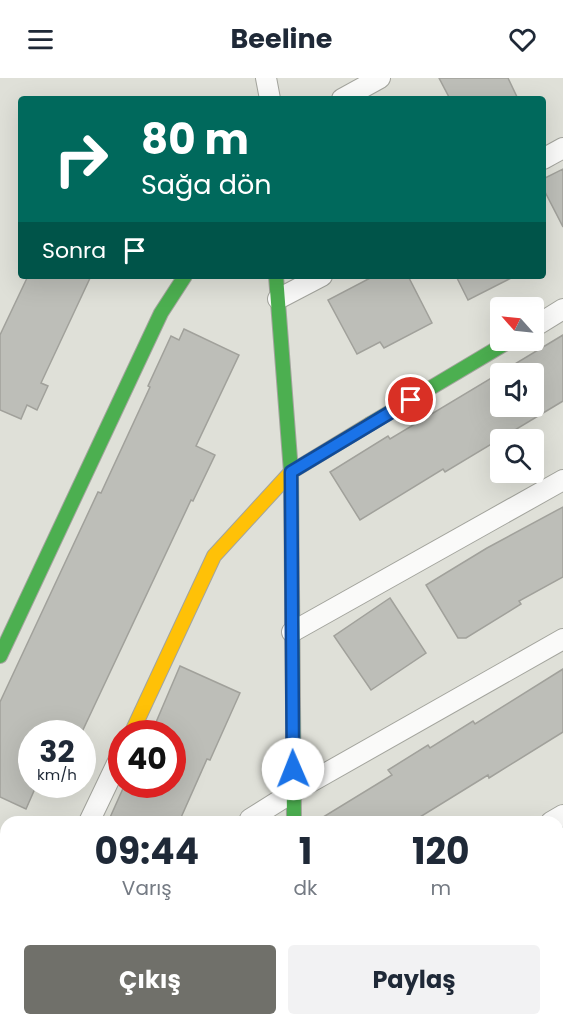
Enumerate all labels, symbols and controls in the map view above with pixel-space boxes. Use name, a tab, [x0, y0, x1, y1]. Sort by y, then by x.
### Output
text: Beeline	[231, 20, 332, 57]
icon: menu	[24, 23, 57, 56]
icon: heart	[506, 23, 539, 56]
text: 80 m	[141, 110, 249, 169]
icon: right	[42, 120, 120, 198]
text: Sağa dön	[141, 166, 272, 203]
icon: arrive	[118, 234, 151, 267]
text: Sonra	[42, 235, 106, 266]
north arrow	[490, 297, 544, 351]
map controls	[490, 297, 544, 483]
button: sound	[490, 363, 544, 417]
pin	[385, 374, 436, 425]
icon: arrive	[394, 383, 427, 416]
button: search	[490, 429, 544, 483]
speed limit sign: 40	[108, 720, 186, 798]
text: 32	[39, 730, 75, 773]
position arrow	[261, 737, 325, 801]
text: km/h	[37, 764, 77, 785]
text: 09:44	[95, 826, 199, 877]
text: 1	[299, 826, 312, 877]
text: 120	[412, 826, 470, 877]
text: Varış	[122, 874, 172, 902]
text: dk	[294, 874, 317, 902]
text: m	[430, 874, 451, 902]
button: Çıkış	[24, 945, 276, 1014]
button: Paylaş	[288, 945, 540, 1014]

